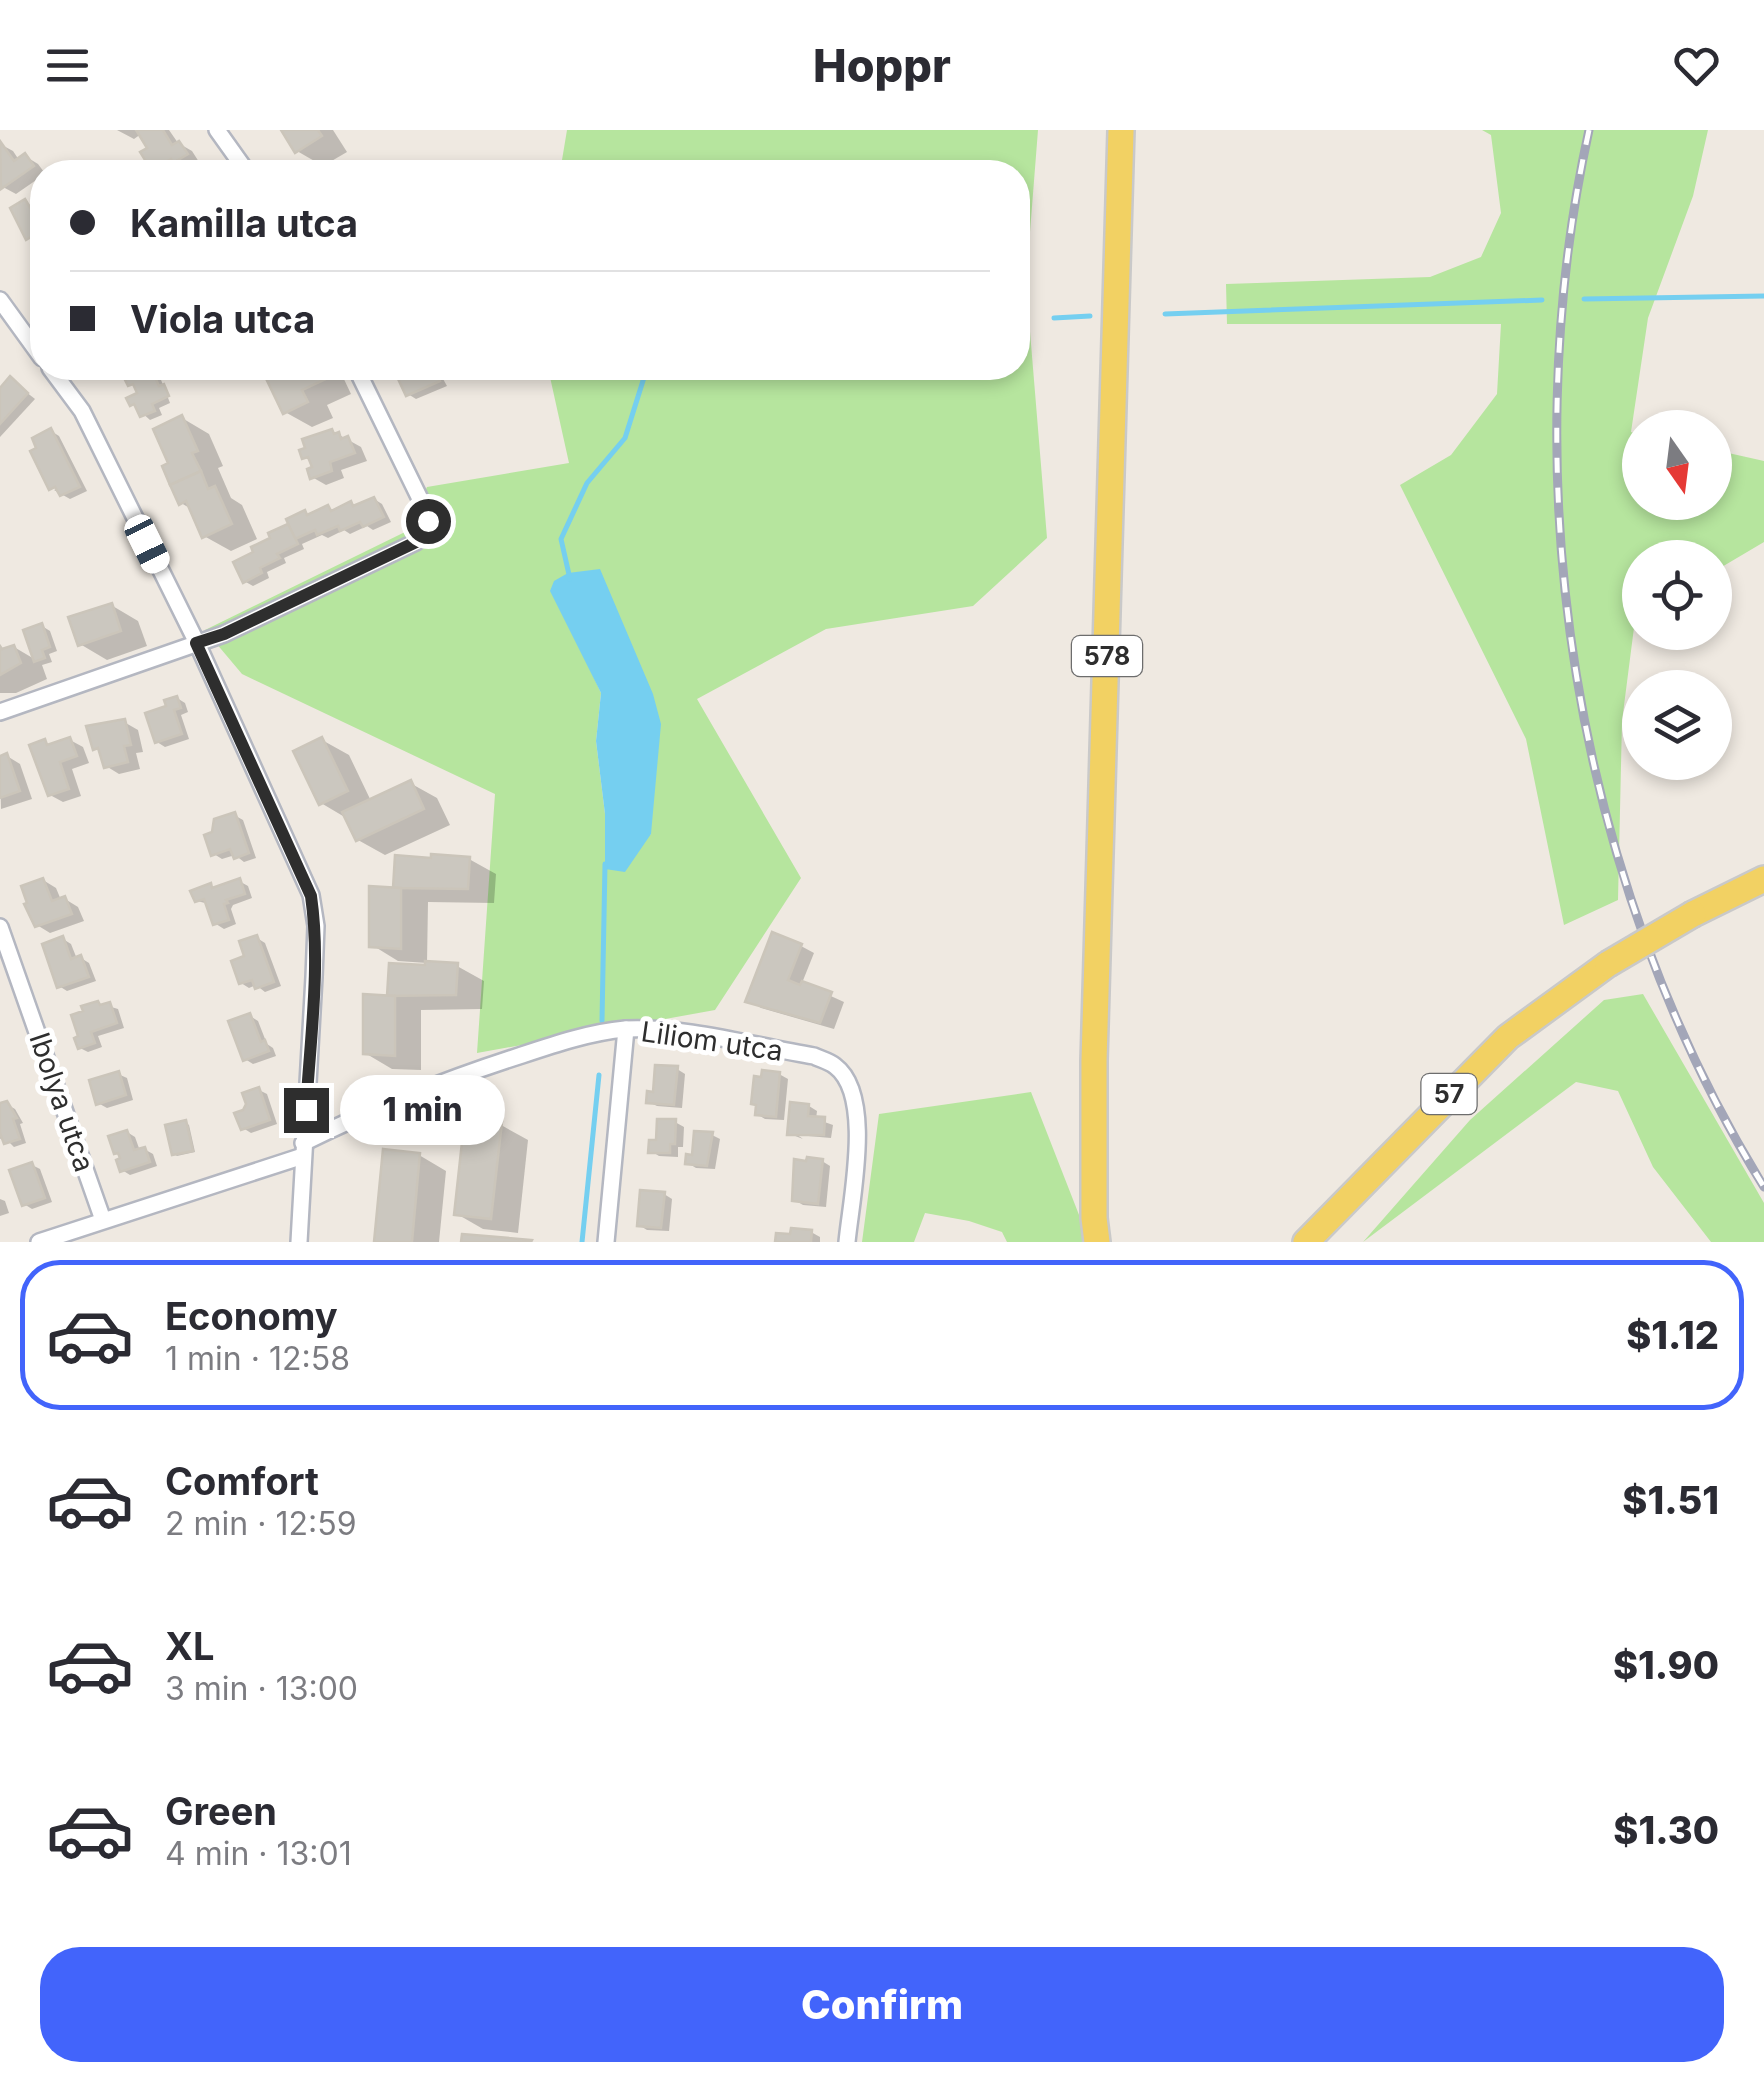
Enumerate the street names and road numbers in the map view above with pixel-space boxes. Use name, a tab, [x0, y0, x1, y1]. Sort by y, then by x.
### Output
road number: 578	[1072, 636, 1142, 676]
street label: Liliom utca	[639, 1014, 785, 1068]
street label: Ibolya utca	[22, 1028, 102, 1176]
road number: 57	[1422, 1074, 1476, 1114]

